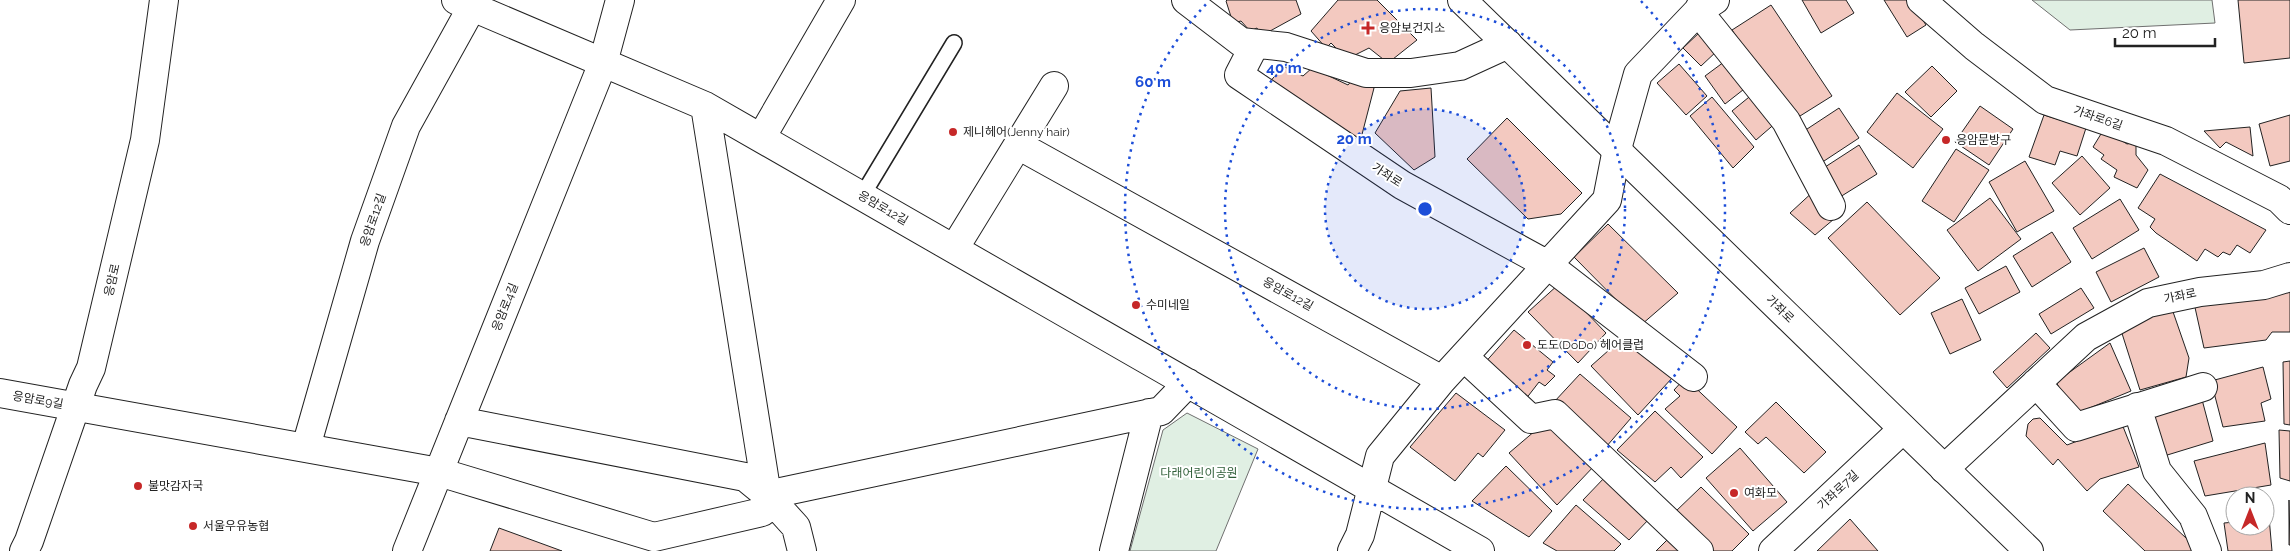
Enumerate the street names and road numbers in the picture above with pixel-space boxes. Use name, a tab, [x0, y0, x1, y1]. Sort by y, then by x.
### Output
street label: 가좌로6길	[2071, 103, 2125, 133]
street label: 가좌로	[1369, 160, 1405, 190]
street label: 응암로12길	[855, 188, 911, 228]
street label: 응암로12길	[357, 191, 389, 249]
street label: 응암로	[101, 262, 123, 298]
street label: 응암로12길	[1260, 274, 1316, 314]
street label: 응암로4길	[489, 281, 521, 333]
street label: 가좌로	[2162, 286, 2198, 306]
street label: 가좌로	[1763, 292, 1797, 326]
street label: 응암로9길	[12, 389, 64, 411]
street label: 가좌로7길	[1815, 468, 1861, 512]

